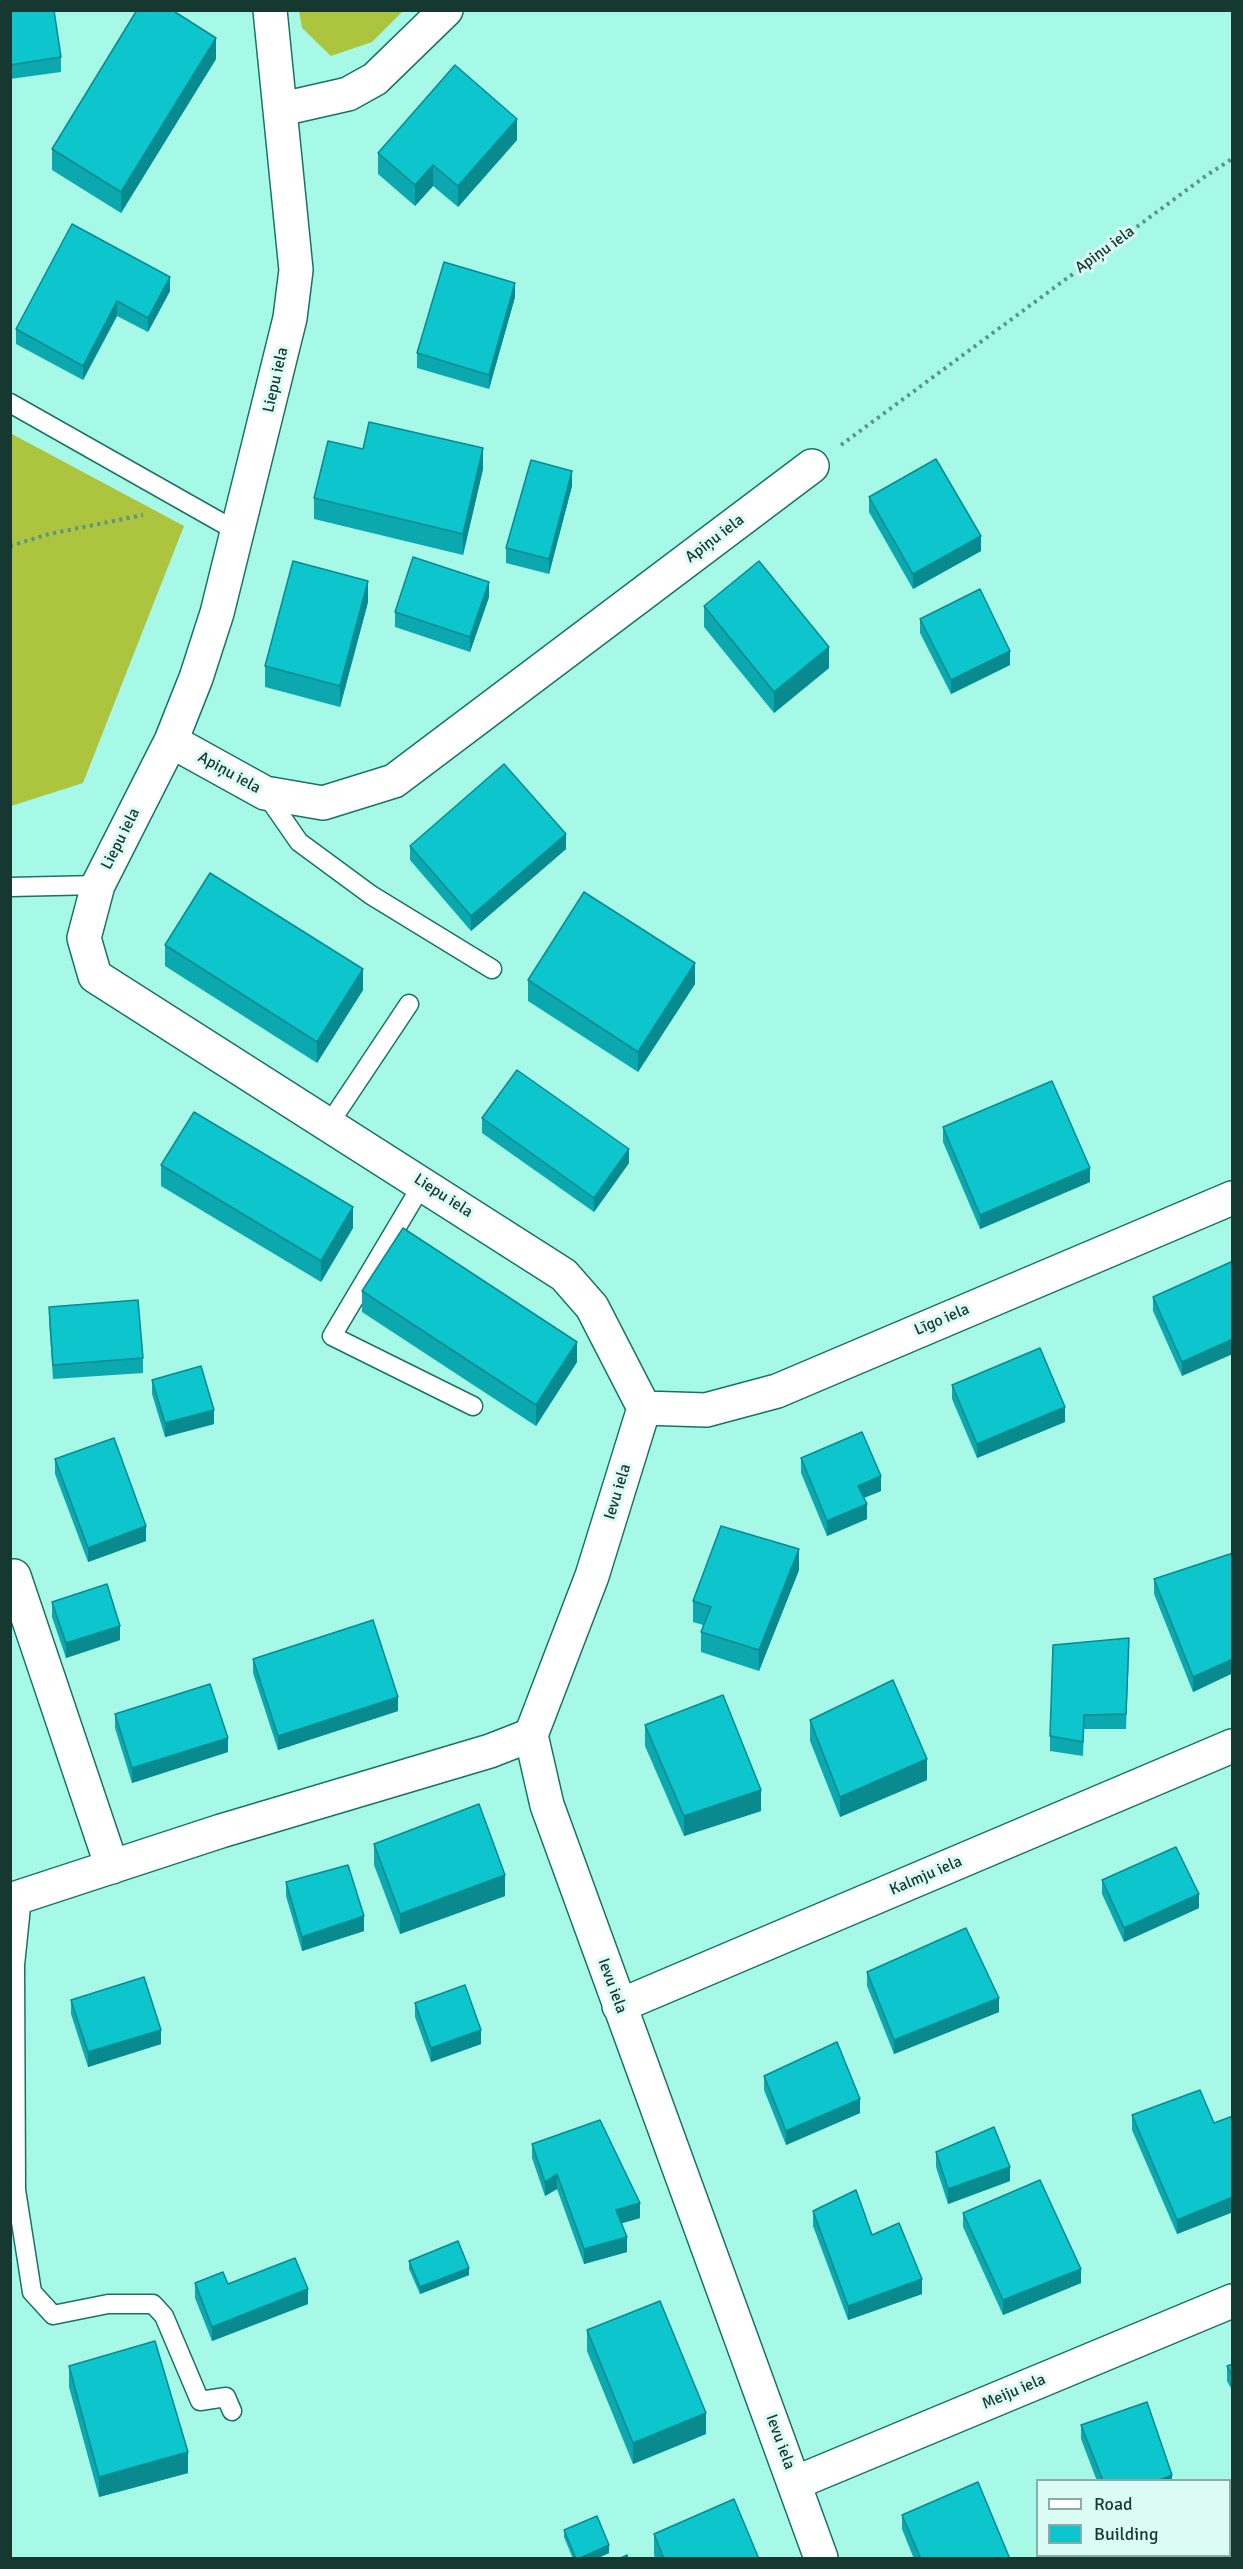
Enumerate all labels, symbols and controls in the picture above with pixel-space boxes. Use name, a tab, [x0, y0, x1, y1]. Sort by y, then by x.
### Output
street label: Apiņu iela	[1072, 222, 1138, 278]
street label: Liepu iela	[259, 346, 293, 414]
street label: Apiņu iela	[682, 511, 748, 567]
street label: Apiņu iela	[194, 748, 264, 798]
street label: Liepu iela	[97, 805, 145, 873]
street label: Liepu iela	[410, 1170, 476, 1222]
street label: Līgo iela	[912, 1300, 972, 1340]
street label: Ievu iela	[600, 1462, 636, 1522]
street label: Kalmju iela	[887, 1852, 965, 1900]
street label: Ievu iela	[593, 1956, 631, 2016]
street label: Meiju iela	[979, 2370, 1049, 2414]
street label: Ievu iela	[761, 2412, 799, 2472]
legend	[1036, 2479, 1231, 2557]
text: Road	[1094, 2493, 1133, 2515]
text: Building	[1094, 2523, 1158, 2545]

